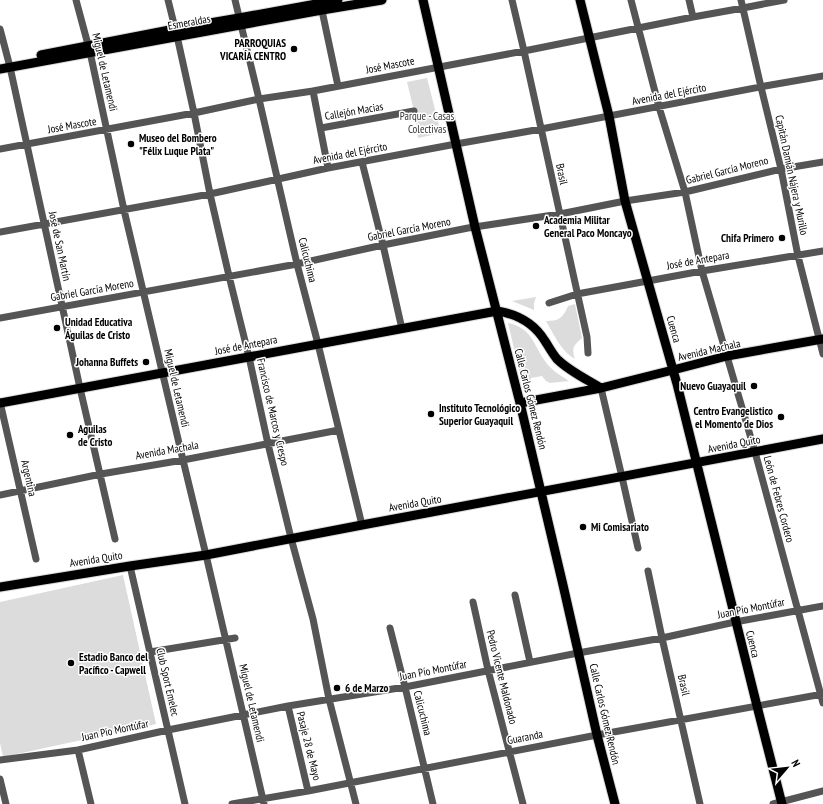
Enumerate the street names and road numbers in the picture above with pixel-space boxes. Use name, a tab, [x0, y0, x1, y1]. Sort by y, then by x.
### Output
street label: Esmeraldas	[167, 11, 212, 33]
street label: Miguel de Letamendi	[89, 32, 121, 112]
street label: José Mascote	[364, 53, 416, 77]
street label: Avenida del Ejército	[631, 80, 707, 108]
street label: Callejón Macias	[324, 99, 385, 123]
street label: José Mascote	[46, 114, 98, 136]
street label: Capitán Damián Nájera y Murillo	[772, 114, 812, 237]
street label: Avenida del Ejército	[312, 139, 388, 167]
street label: Gabriel García Moreno	[684, 153, 770, 187]
street label: Brasil	[553, 162, 571, 186]
street label: José de San Martín	[46, 209, 74, 282]
street label: Gabriel García Moreno	[366, 214, 452, 244]
street label: Calicuchima	[296, 236, 320, 284]
street label: José de Antepara	[665, 248, 730, 273]
street label: Gabriel García Moreno	[49, 276, 135, 304]
street label: Cuenca	[664, 314, 684, 344]
street label: José de Antepara	[213, 332, 278, 358]
street label: Avenida Machala	[676, 336, 742, 364]
street label: Calle Carlos Gómez Rendón	[512, 347, 550, 451]
street label: Miguel de Letamendi	[161, 348, 193, 428]
street label: Francisco de Marcos y Crespo	[254, 357, 292, 467]
street label: Avenida Quito	[707, 432, 762, 456]
street label: Avenida Machala	[134, 438, 200, 462]
street label: León de Febres Cordero	[761, 454, 797, 544]
street label: Argentina	[18, 458, 40, 498]
street label: Avenida Quito	[388, 491, 443, 515]
street label: Avenida Quito	[69, 548, 124, 570]
street label: Juan Pío Montúfar	[715, 595, 786, 622]
street label: Pedro Vicente Maldonado	[484, 629, 521, 726]
street label: Cuenca	[743, 629, 763, 659]
street label: Club Sport Emelec	[153, 646, 183, 718]
street label: Juan Pío Montúfar	[397, 657, 468, 684]
street label: Calle Carlos Gómez Rendón	[587, 662, 623, 766]
street label: Miguel de Letamendi	[236, 663, 268, 743]
street label: Brasil	[675, 673, 693, 697]
street label: Calicuchima	[411, 689, 435, 737]
street label: Pasaje 28 de Mayo	[294, 710, 324, 782]
street label: Juan Pío Montúfar	[79, 716, 150, 744]
street label: Guaranda	[506, 727, 544, 747]

